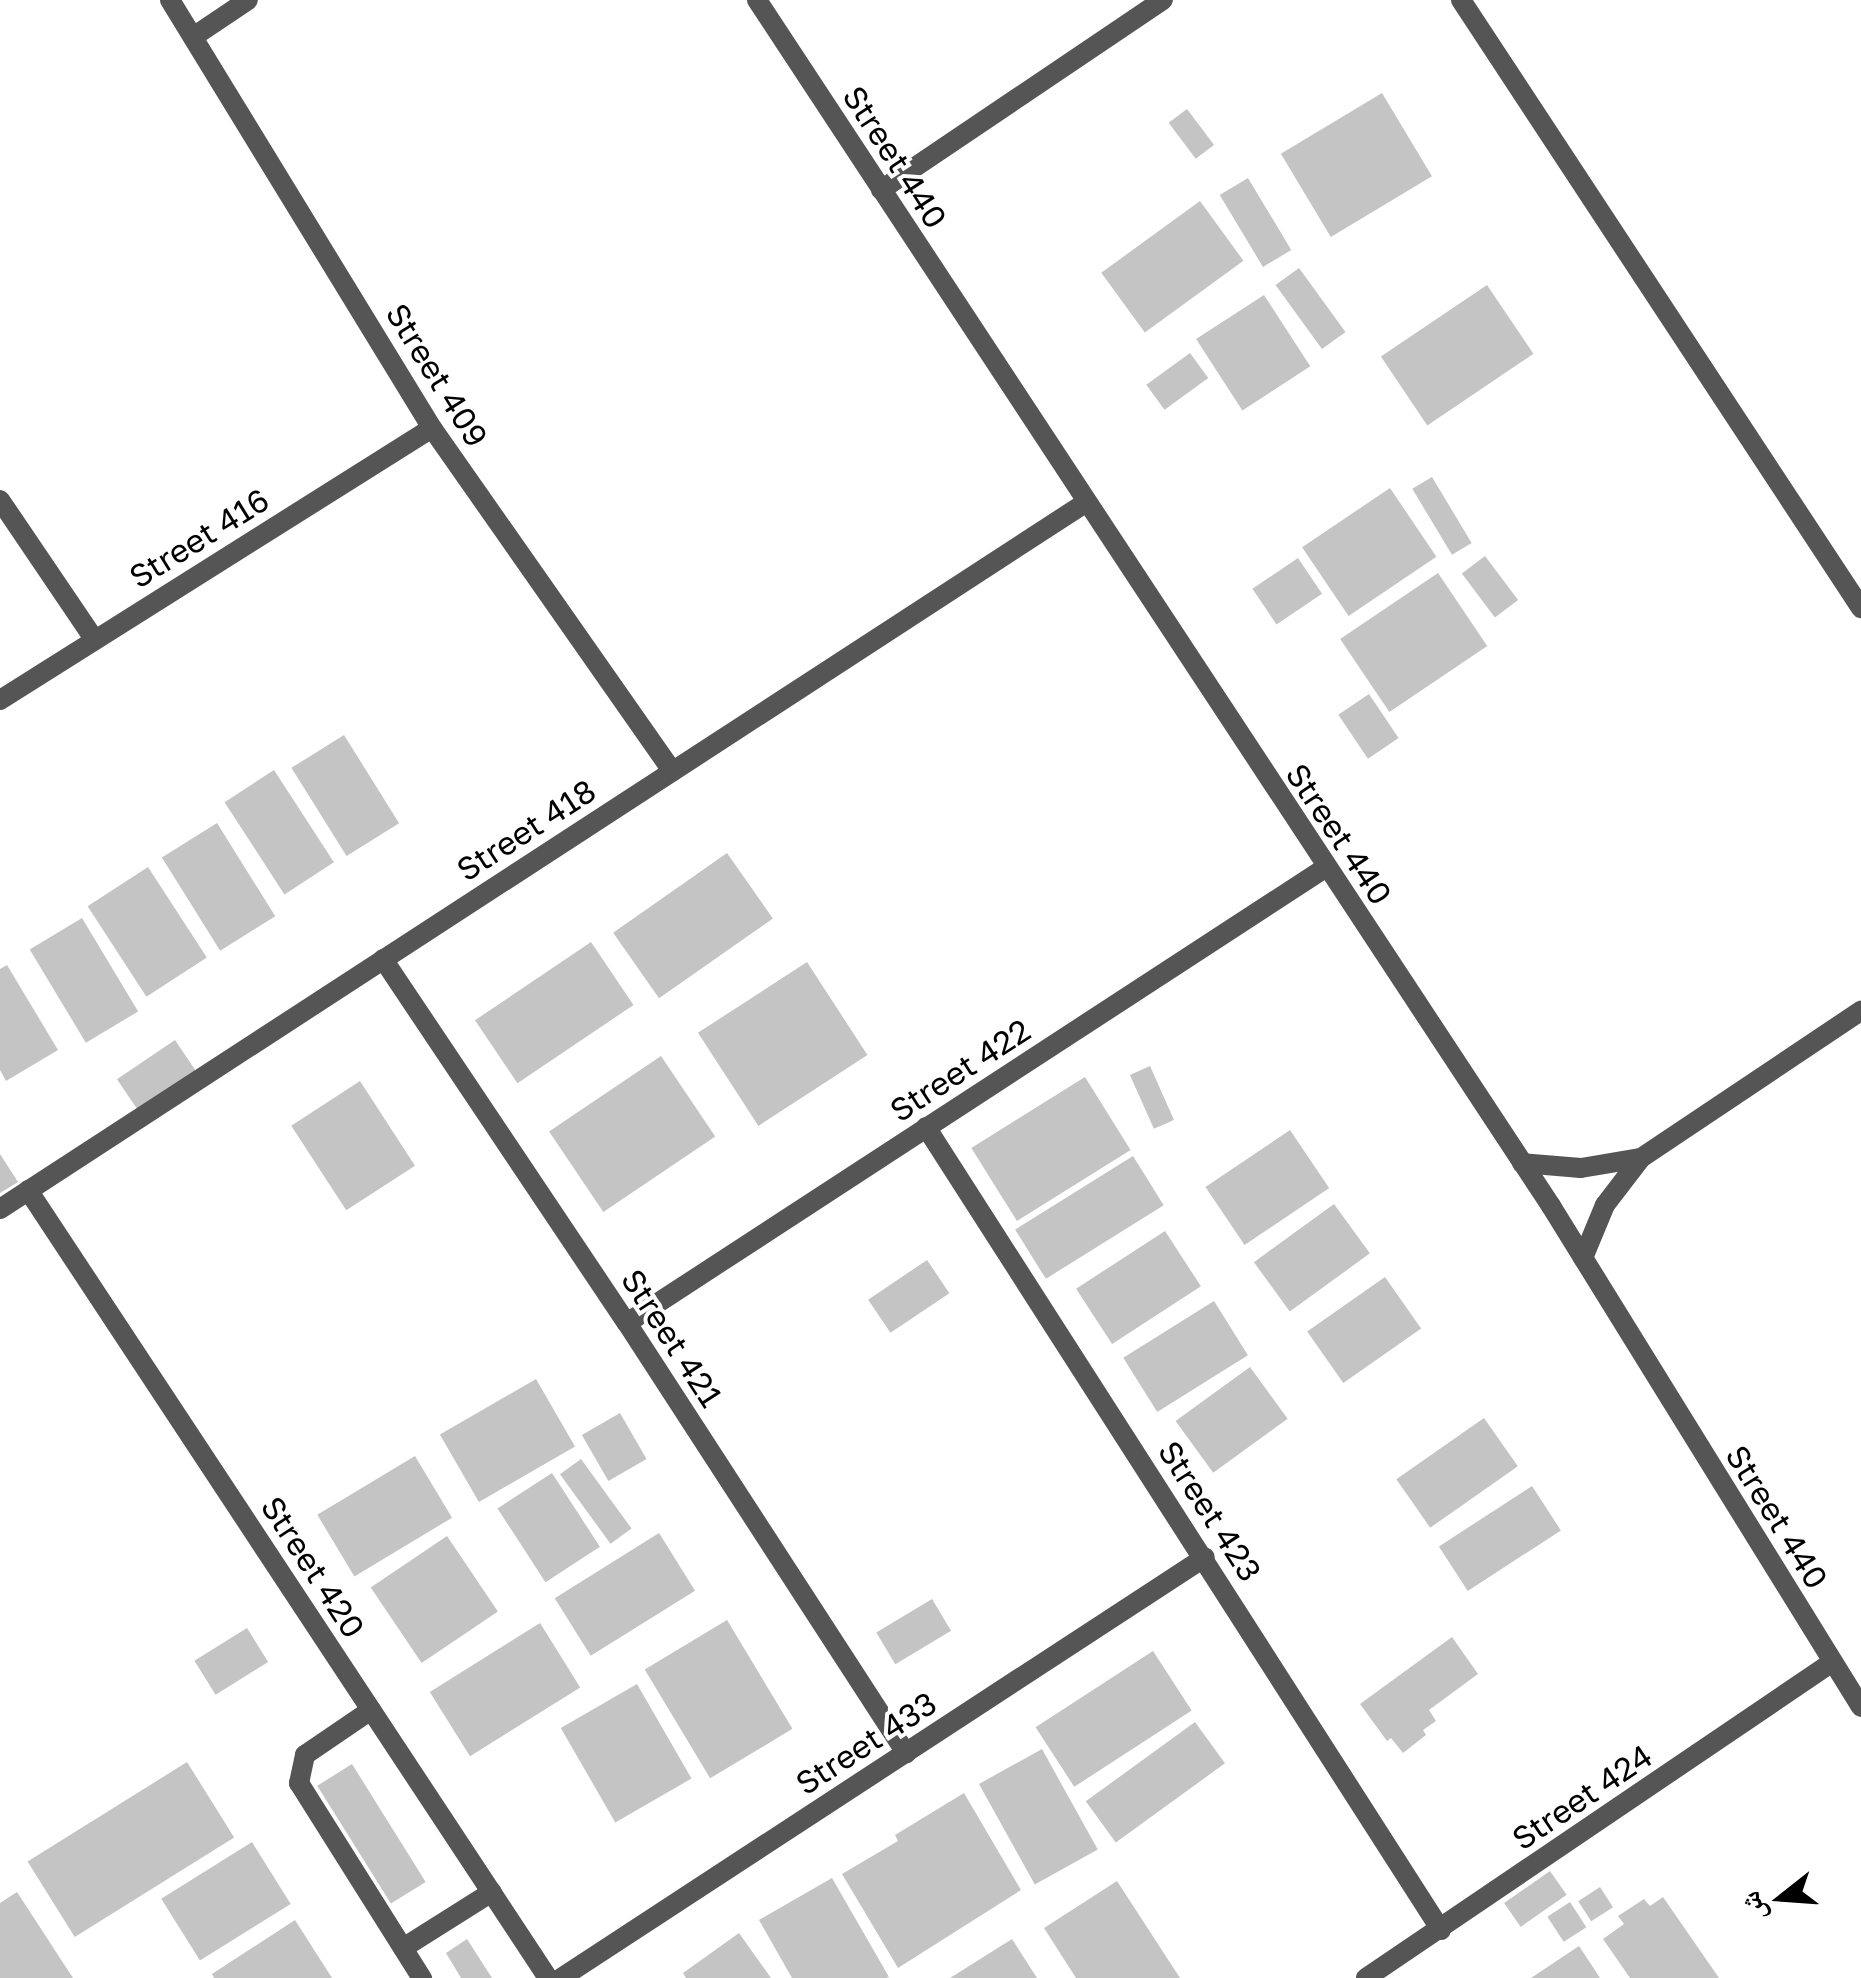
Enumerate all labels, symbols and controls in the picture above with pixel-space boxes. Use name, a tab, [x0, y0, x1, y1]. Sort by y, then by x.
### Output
street label: Street 440	[835, 79, 955, 235]
street label: Street 409	[378, 296, 496, 454]
street label: Street 416	[122, 480, 276, 596]
street label: Street 440	[1278, 756, 1400, 912]
street label: Street 418	[450, 771, 602, 889]
street label: Street 422	[883, 1011, 1037, 1129]
street label: Street 421	[613, 1262, 731, 1414]
street label: Street 423	[1150, 1434, 1270, 1588]
street label: Street 440	[1718, 1438, 1836, 1596]
street label: Street 420	[253, 1489, 373, 1645]
street label: Street 433	[789, 1683, 943, 1803]
street label: Street 424	[1505, 1736, 1659, 1858]
north arrow	[1731, 1848, 1831, 1948]
text: ش	[1732, 1888, 1772, 1926]

